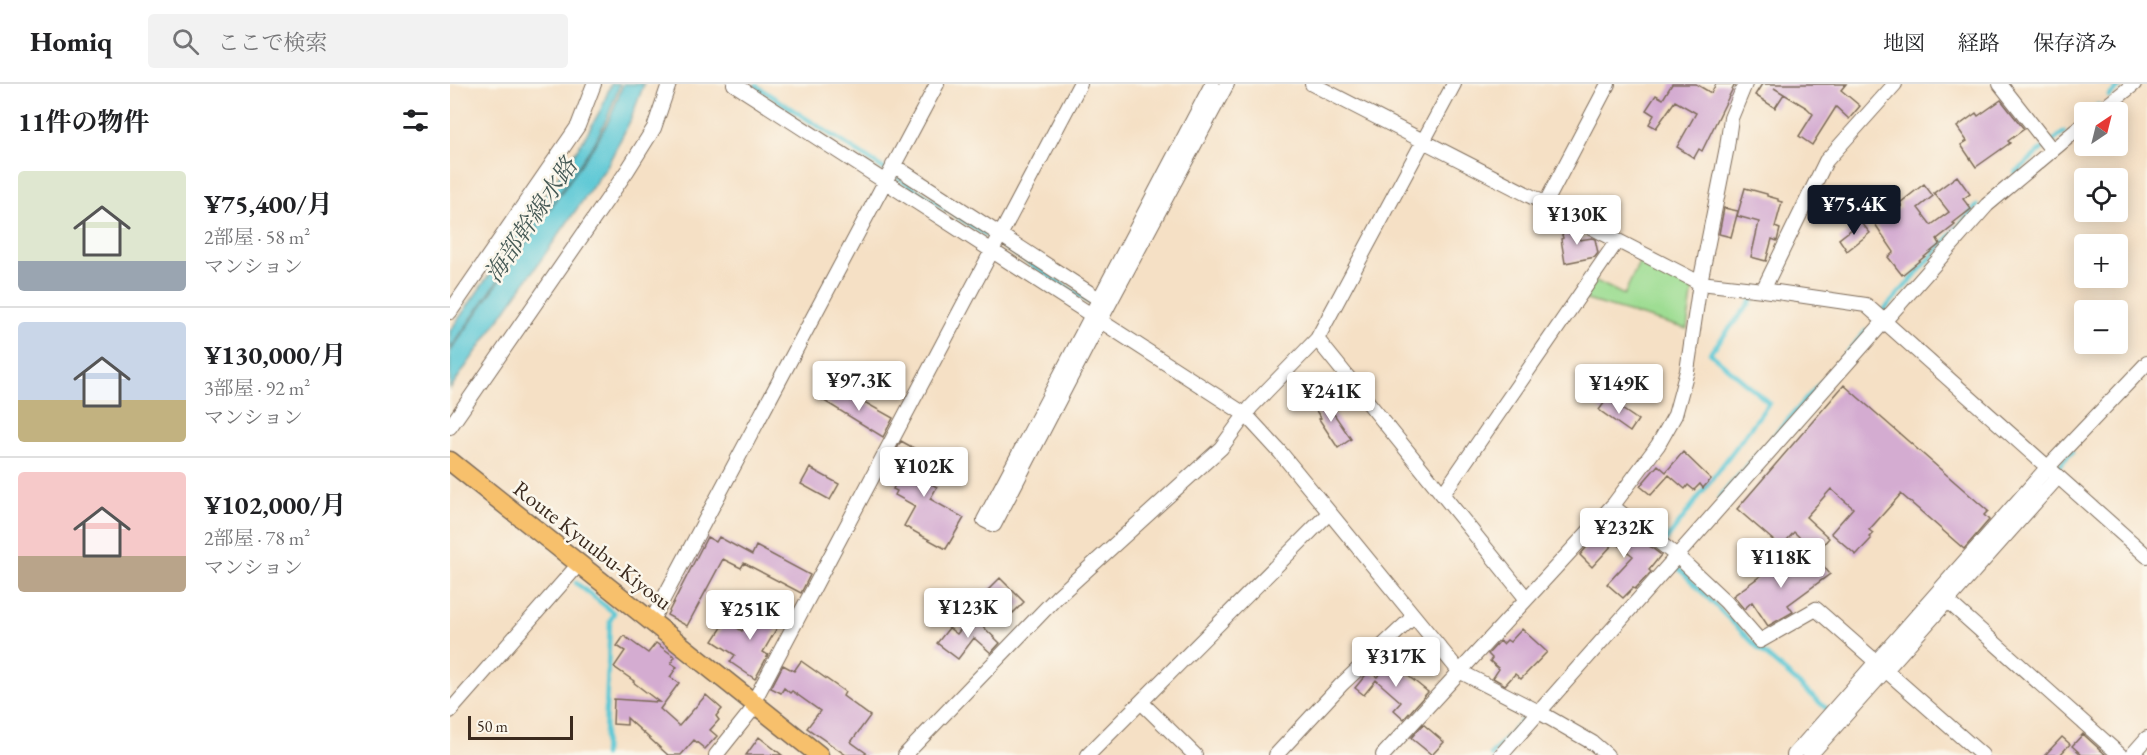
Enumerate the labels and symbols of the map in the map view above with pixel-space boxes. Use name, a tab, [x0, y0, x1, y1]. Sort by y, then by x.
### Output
north arrow	[2074, 102, 2128, 156]
water label: 海部幹線水路	[477, 150, 585, 288]
pin: ¥75.4K	[1805, 185, 1903, 236]
pin: ¥130K	[1535, 195, 1619, 246]
pin: ¥97.3K	[810, 361, 908, 412]
pin: ¥149K	[1577, 364, 1661, 415]
pin: ¥241K	[1289, 372, 1373, 423]
pin: ¥102K	[882, 447, 966, 498]
street label: Route Kyuubu-Kiyosu	[507, 474, 678, 617]
pin: ¥232K	[1582, 508, 1666, 559]
pin: ¥118K	[1739, 538, 1823, 589]
pin: ¥123K	[926, 588, 1010, 639]
pin: ¥251K	[708, 590, 792, 641]
pin: ¥317K	[1354, 637, 1438, 688]
scale bar	[468, 713, 573, 740]

